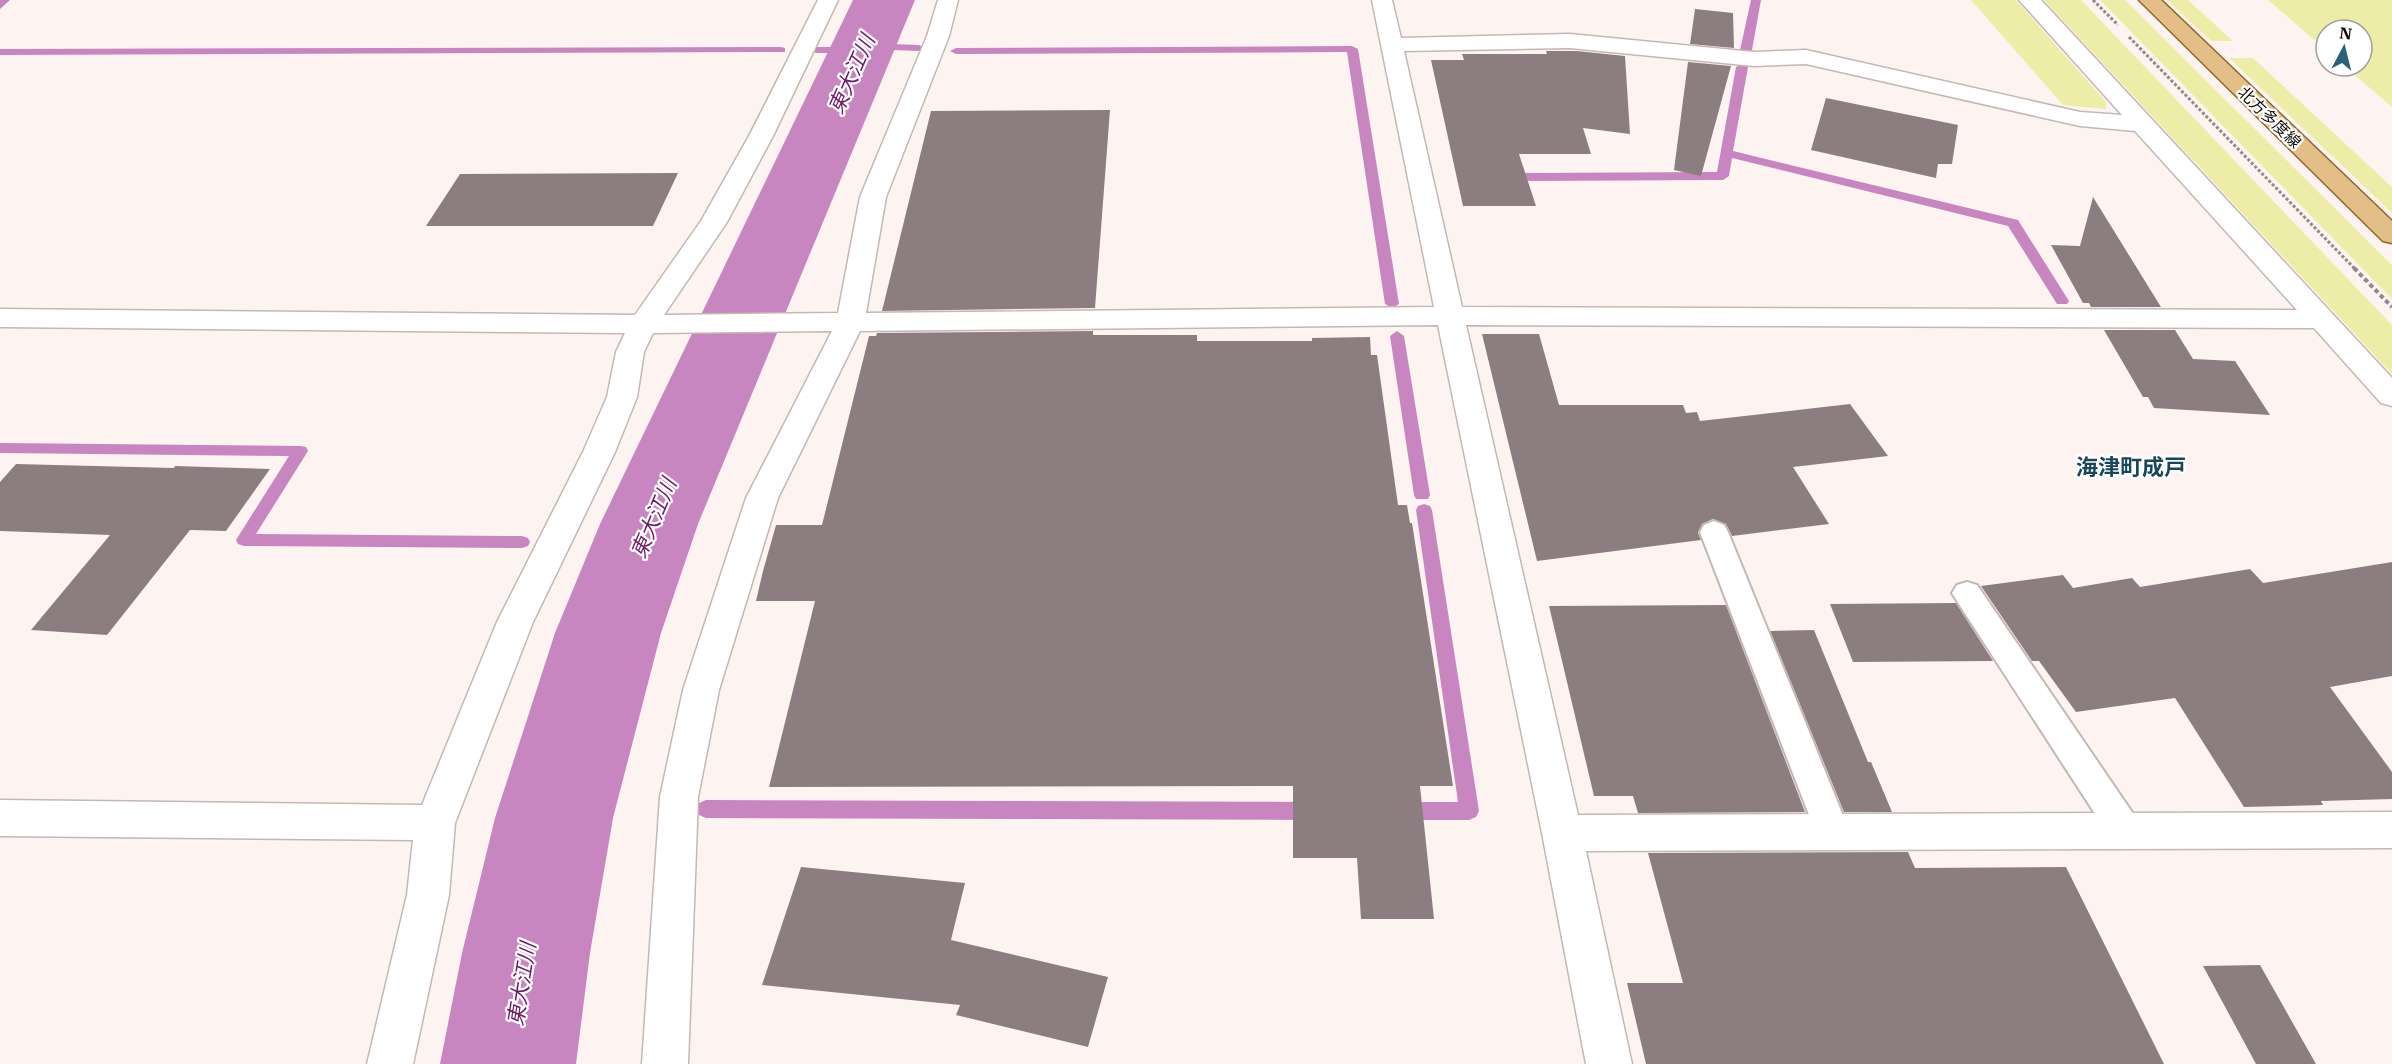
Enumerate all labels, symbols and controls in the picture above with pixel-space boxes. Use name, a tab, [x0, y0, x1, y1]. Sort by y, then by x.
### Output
north arrow	[2314, 18, 2374, 78]
text: N	[2338, 22, 2353, 44]
water label: 東大江川	[821, 28, 882, 118]
street label: 北方多度線	[2234, 82, 2306, 152]
district label: 海津町成戸	[2076, 452, 2186, 481]
water label: 東大江川	[624, 472, 683, 562]
water label: 東大江川	[501, 938, 542, 1028]

